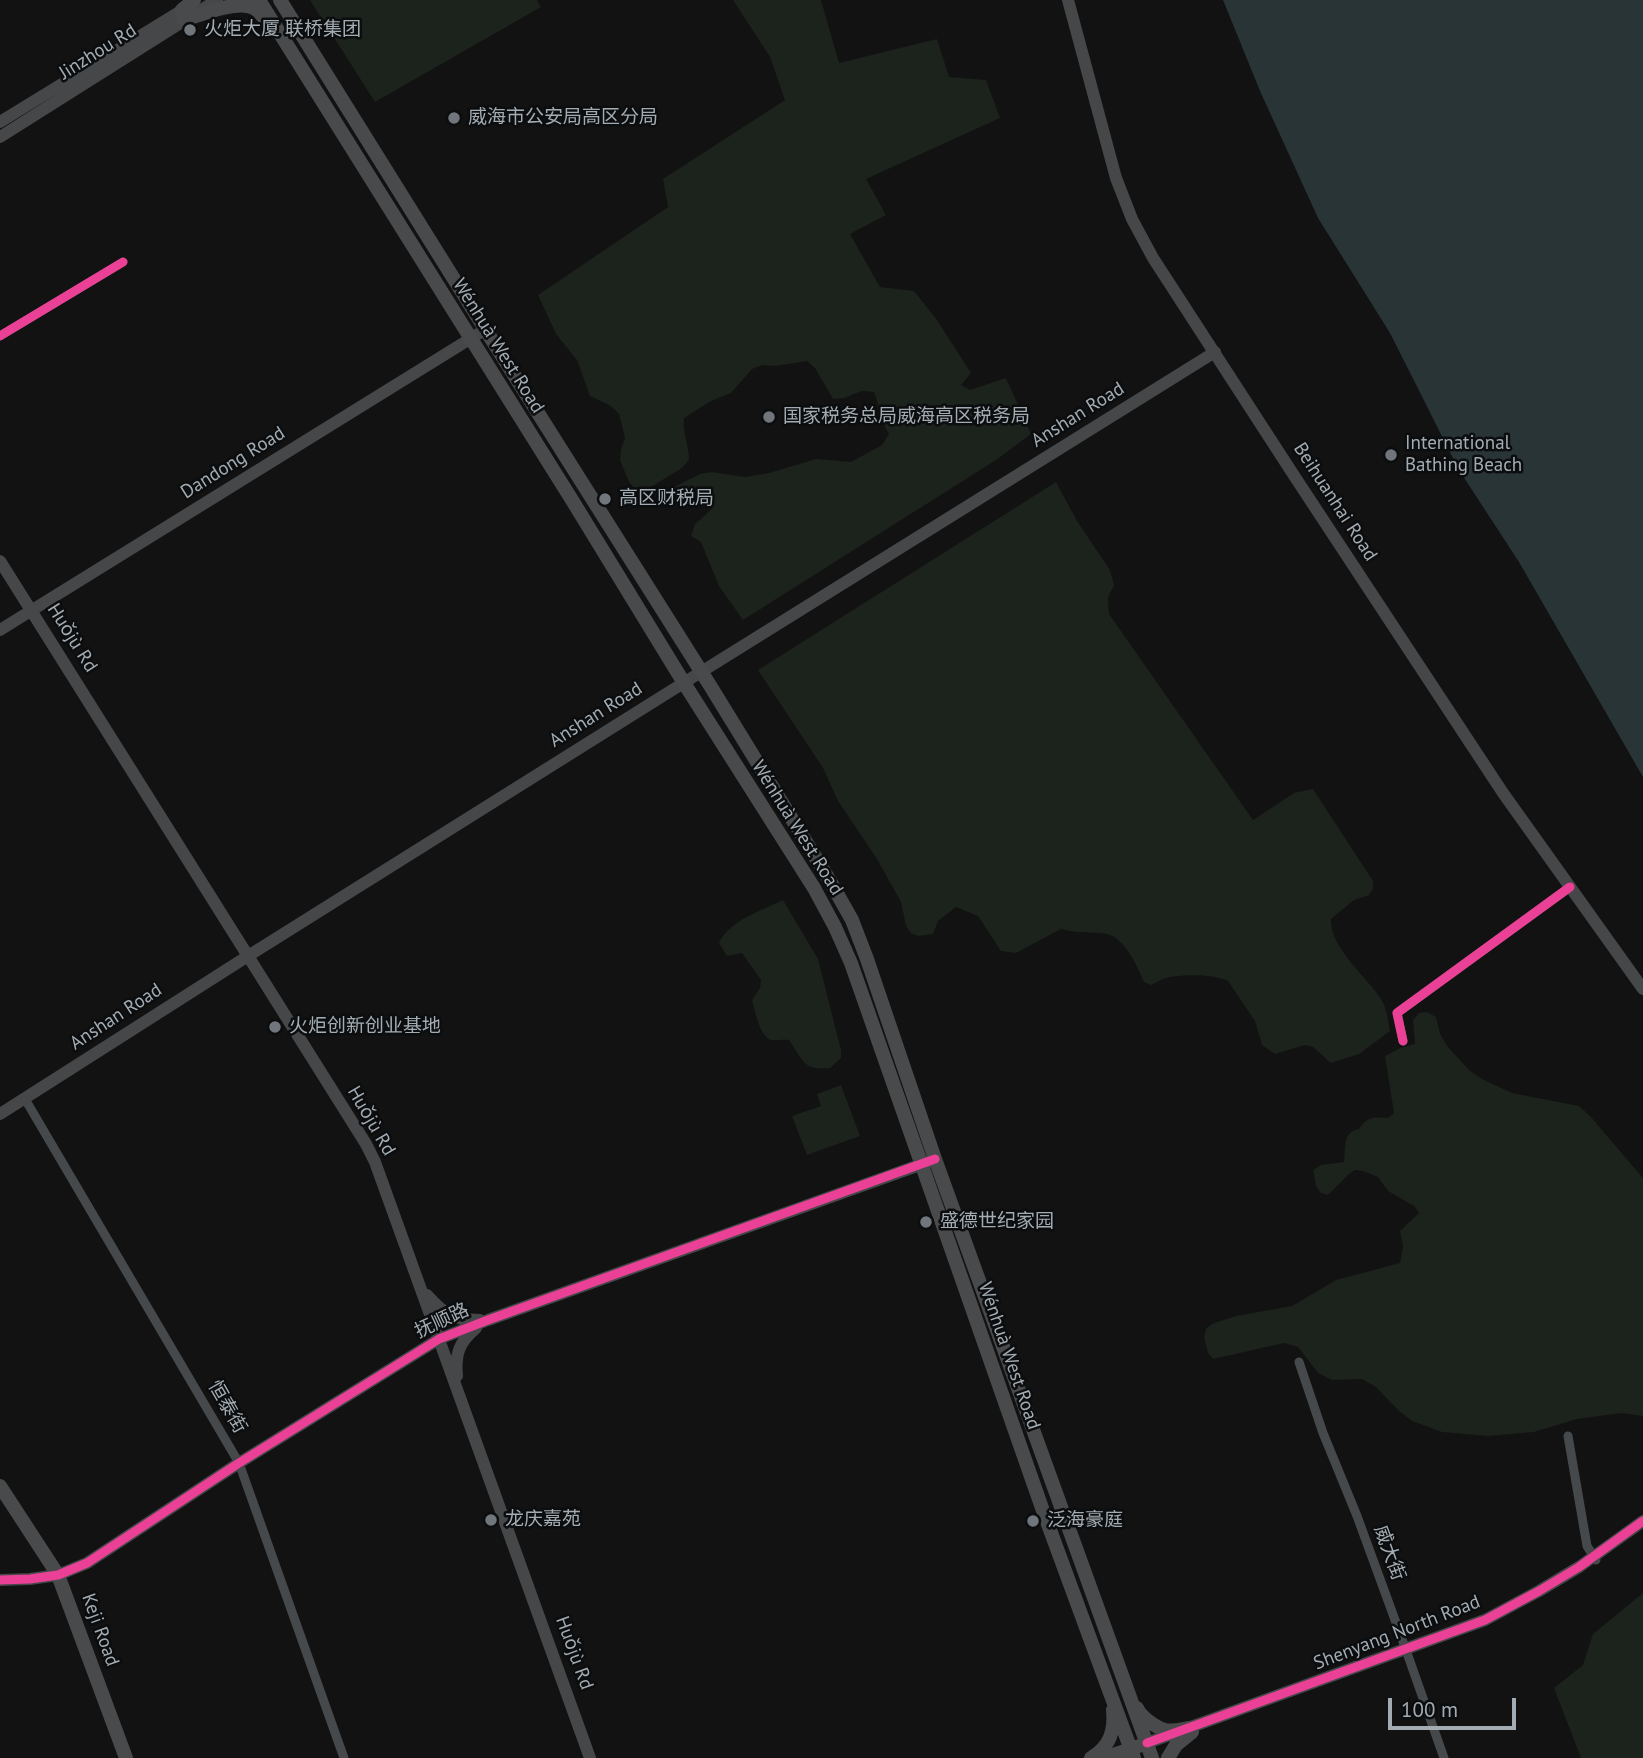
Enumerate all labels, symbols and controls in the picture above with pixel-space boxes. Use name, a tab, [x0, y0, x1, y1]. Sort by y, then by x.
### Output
street label: Jinzhou Rd	[55, 19, 141, 85]
place label: 火炬大厦 联桥集团	[204, 19, 361, 41]
marker: 火炬大厦 联桥集团	[182, 22, 198, 38]
place label: 威海市公安局高区分局	[468, 107, 658, 129]
marker: 威海市公安局高区分局	[446, 110, 462, 126]
street label: Wénhuà West Road	[447, 274, 549, 418]
street label: Anshan Road	[1027, 378, 1129, 452]
place label: 国家税务总局威海高区税务局	[783, 406, 1030, 428]
marker: 国家税务总局威海高区税务局	[761, 409, 777, 425]
street label: Dandong Road	[177, 422, 289, 504]
place label: International Bathing Beach	[1405, 433, 1522, 477]
street label: Beihuanhai Road	[1288, 439, 1382, 565]
marker: International Bathing Beach	[1383, 447, 1399, 463]
place label: 高区财税局	[619, 488, 714, 510]
marker: 高区财税局	[597, 491, 613, 507]
street label: Huǒjù Rd	[42, 600, 102, 676]
street label: Anshan Road	[545, 678, 647, 752]
street label: Wénhuà West Road	[746, 756, 848, 900]
street label: Anshan Road	[66, 979, 166, 1055]
place label: 火炬创新创业基地	[289, 1016, 441, 1038]
marker: 火炬创新创业基地	[267, 1019, 283, 1035]
street label: Huǒjù Rd	[342, 1082, 400, 1160]
place label: 盛德世纪家园	[940, 1211, 1054, 1233]
marker: 盛德世纪家园	[918, 1214, 934, 1230]
street label: Wénhuà West Road	[973, 1279, 1045, 1433]
street label: 抚顺路	[411, 1299, 473, 1343]
street label: 恒泰街	[203, 1377, 251, 1437]
place label: 龙庆嘉苑	[505, 1509, 581, 1531]
place label: 泛海豪庭	[1047, 1510, 1123, 1532]
marker: 龙庆嘉苑	[483, 1512, 499, 1528]
marker: 泛海豪庭	[1025, 1513, 1041, 1529]
street label: 威大街	[1369, 1522, 1409, 1584]
street label: Keji Road	[76, 1590, 124, 1670]
street label: Shenyang North Road	[1310, 1591, 1484, 1675]
street label: Huǒjù Rd	[550, 1613, 598, 1693]
scale bar	[1391, 1684, 1519, 1728]
text: 100 m	[1401, 1696, 1458, 1723]

